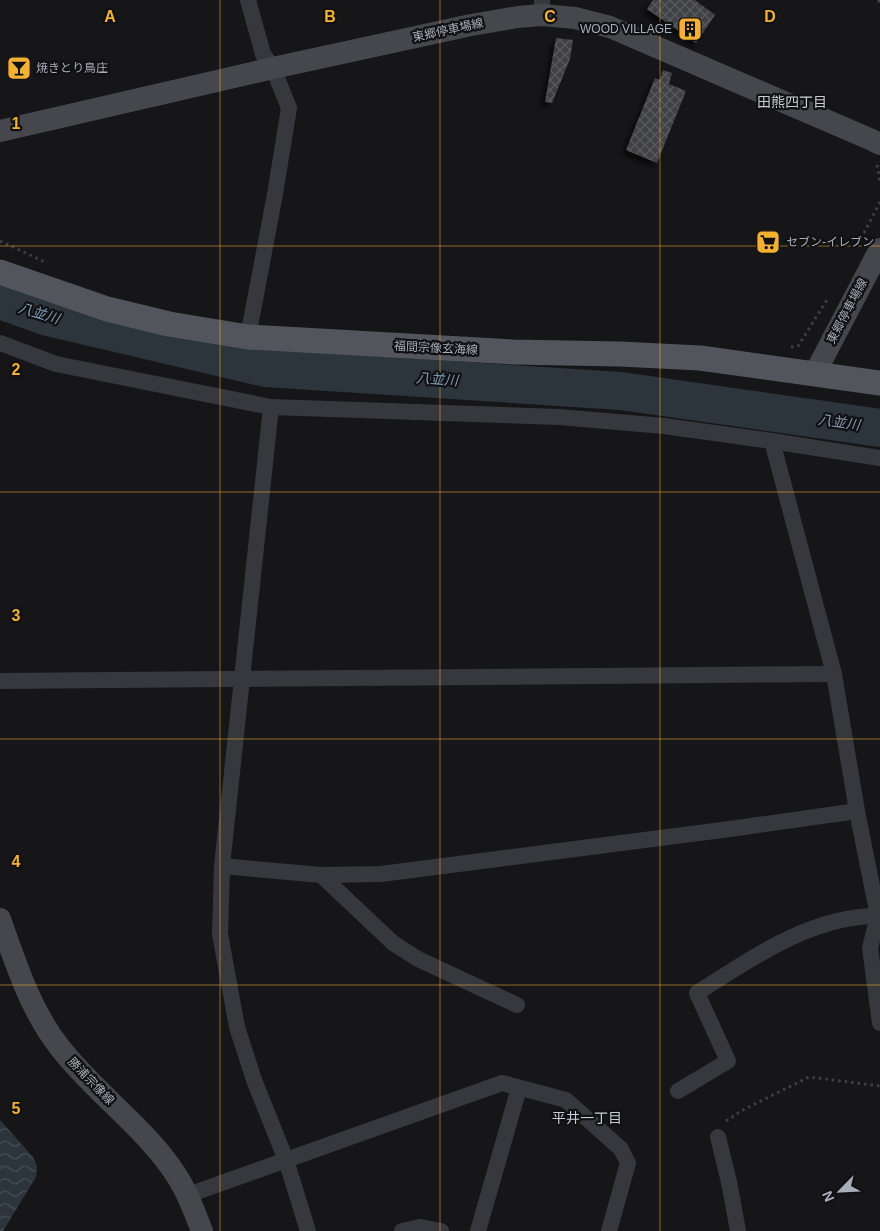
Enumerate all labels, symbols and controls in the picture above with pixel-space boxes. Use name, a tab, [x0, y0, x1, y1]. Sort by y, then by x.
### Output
text: A	[104, 8, 116, 25]
text: B	[324, 8, 336, 25]
text: C	[544, 8, 556, 25]
text: D	[764, 8, 776, 25]
street label: 東郷停車場線	[411, 16, 485, 44]
building icon: WOOD VILLAGE	[677, 16, 703, 42]
place label: WOOD VILLAGE	[580, 22, 672, 36]
bar icon: 焼きとり鳥庄	[6, 55, 32, 81]
place label: 焼きとり鳥庄	[36, 61, 108, 75]
district label: 田熊四丁目	[757, 94, 827, 110]
text: 1	[12, 115, 21, 132]
supermarket icon: セブン-イレブン	[755, 229, 781, 255]
place label: セブン-イレブン	[786, 235, 874, 249]
street label: 東郷停車場線	[824, 276, 870, 346]
water label: 八並川	[17, 299, 63, 327]
street label: 福間宗像玄海線	[394, 339, 478, 357]
text: 2	[12, 361, 21, 378]
water label: 八並川	[415, 370, 461, 389]
water label: 八並川	[817, 411, 863, 433]
text: 3	[12, 607, 21, 624]
text: 4	[12, 853, 21, 870]
street label: 勝浦宗像線	[65, 1055, 117, 1107]
text: 5	[12, 1100, 21, 1117]
district label: 平井一丁目	[552, 1110, 622, 1126]
north arrow	[815, 1166, 865, 1216]
text: N	[819, 1188, 837, 1204]

